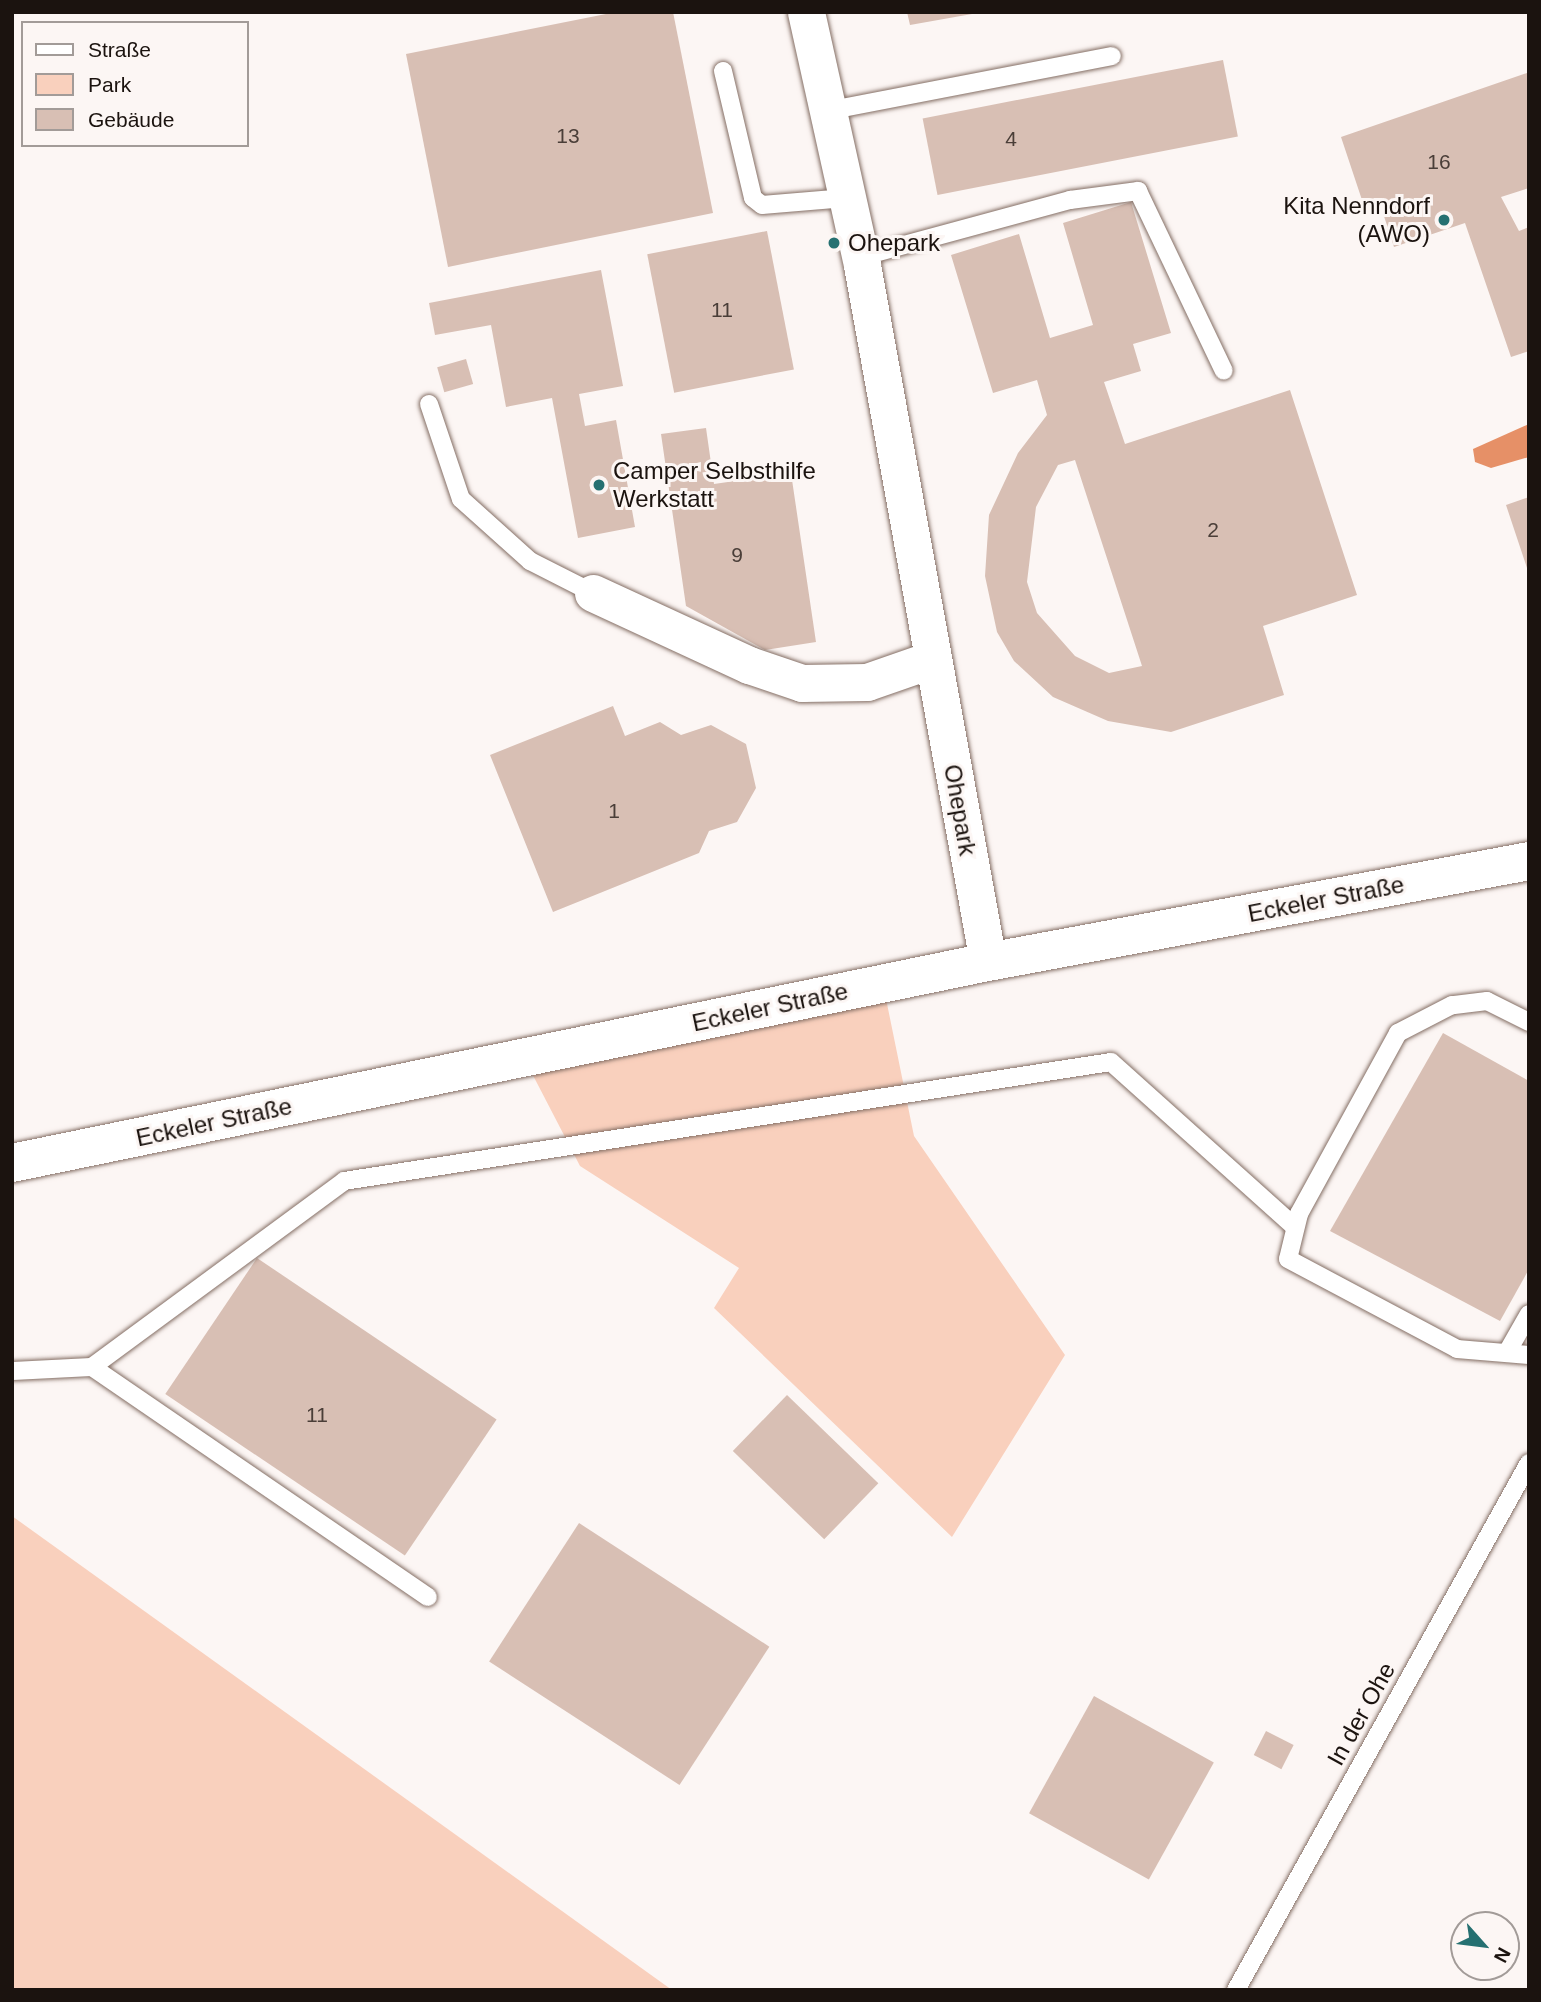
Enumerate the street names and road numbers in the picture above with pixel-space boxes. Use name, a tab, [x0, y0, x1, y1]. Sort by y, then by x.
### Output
street label: Ohepark	[938, 762, 982, 858]
street label: Eckeler Straße	[1245, 870, 1407, 928]
street label: Eckeler Straße	[689, 976, 851, 1038]
street label: Eckeler Straße	[133, 1091, 295, 1153]
street label: In der Ohe	[1321, 1657, 1401, 1771]

